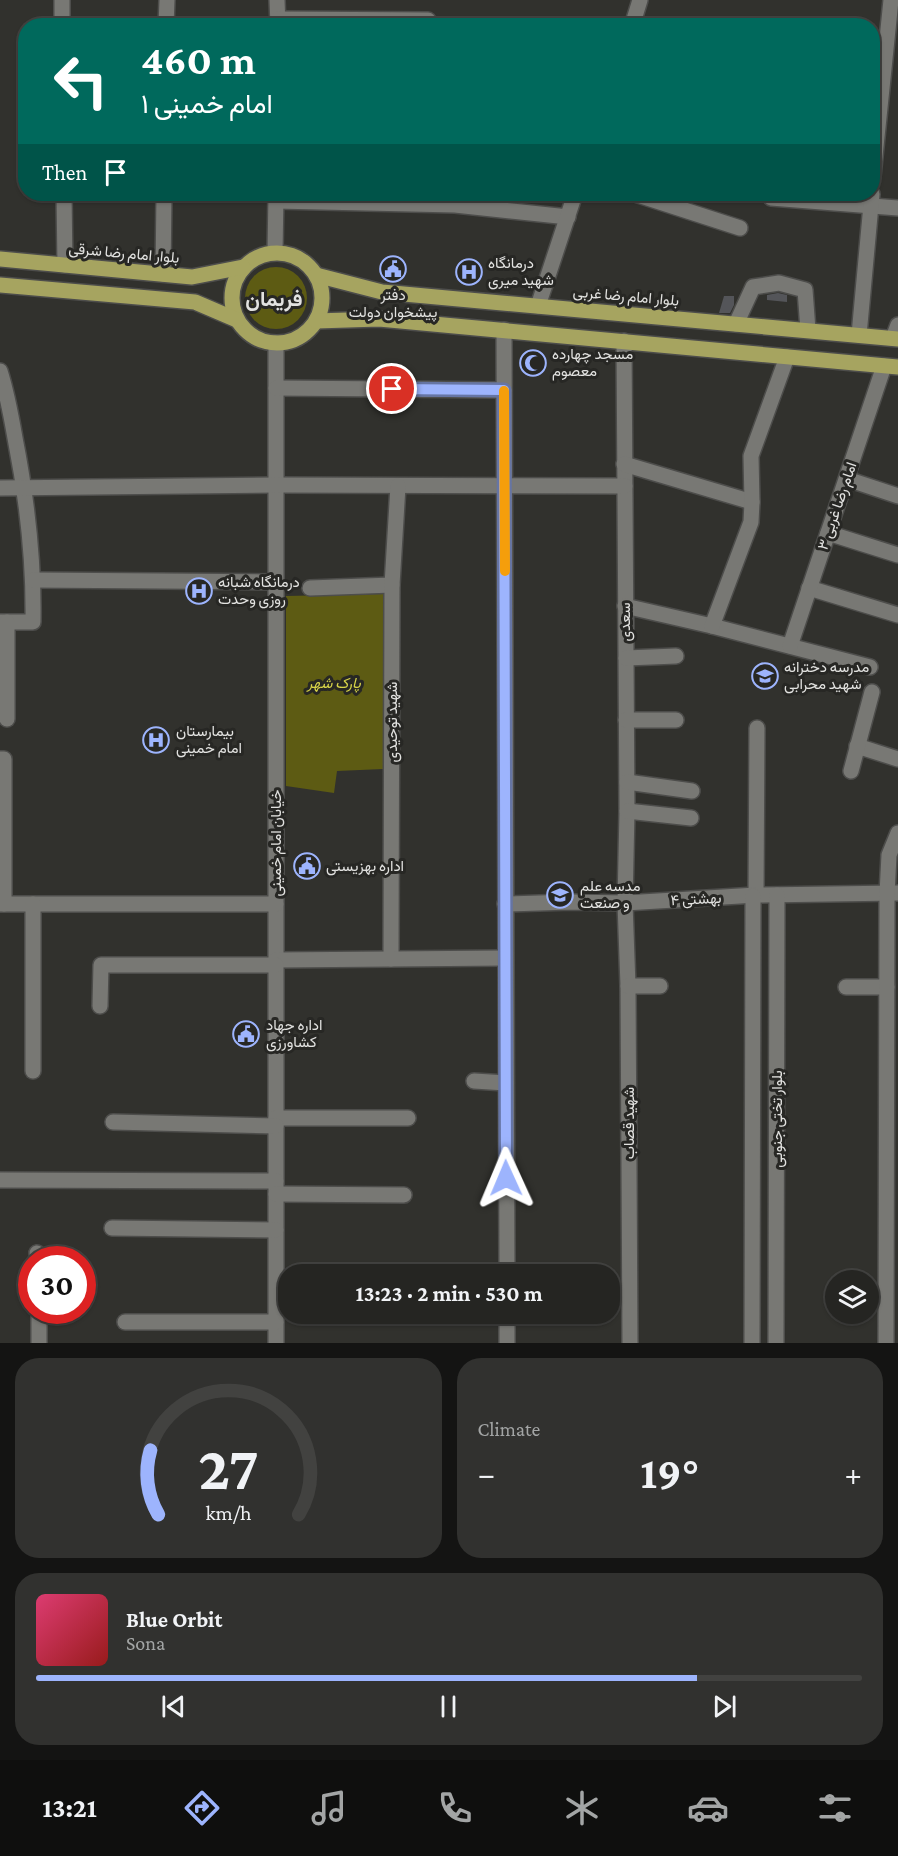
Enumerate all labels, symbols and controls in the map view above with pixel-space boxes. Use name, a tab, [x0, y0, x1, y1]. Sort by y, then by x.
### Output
text: 460 m	[141, 36, 256, 83]
icon: left	[42, 42, 120, 120]
text: امام خمینی ۱	[141, 89, 273, 119]
icon: arrive	[99, 156, 132, 189]
text: Then	[42, 160, 87, 185]
street label: بلوار امام رضا شرقی	[68, 240, 180, 268]
public building icon: دفتر پیشخوان دولت	[378, 254, 408, 284]
place label: درمانگاه شهید میری	[488, 255, 554, 290]
hospital icon: درمانگاه شهید میری	[454, 257, 484, 287]
street label: بلوار امام رضا غربی	[572, 283, 680, 311]
district label: فریمان	[245, 287, 303, 312]
place label: دفتر پیشخوان دولت	[349, 287, 437, 322]
place label: مسجد چهارده معصوم	[552, 346, 633, 381]
mosque icon: مسجد چهارده معصوم	[518, 348, 548, 378]
pin	[366, 363, 417, 414]
icon: arrive	[375, 372, 408, 405]
street label: امام رضا غربی ۳	[814, 460, 861, 553]
place label: درمانگاه شبانه روزی وحدت	[218, 574, 300, 609]
hospital icon: درمانگاه شبانه روزی وحدت	[184, 576, 214, 606]
street label: سعدی	[617, 602, 635, 641]
place label: مدرسه دخترانه شهید محرابی	[784, 659, 869, 694]
school or university icon: مدرسه دخترانه شهید محرابی	[750, 661, 780, 691]
park label: پارک شهر	[306, 675, 361, 693]
street label: شهید توحیدی	[384, 681, 402, 762]
place label: بیمارستان امام خمینی	[176, 723, 242, 758]
hospital icon: بیمارستان امام خمینی	[141, 725, 171, 755]
street label: خیابان امام خمینی	[268, 790, 286, 896]
public building icon: اداره بهزیستی	[292, 851, 322, 881]
place label: اداره بهزیستی	[326, 858, 404, 876]
place label: مدسه علم و صنعت	[580, 878, 641, 912]
school or university icon: مدسه علم و صنعت	[545, 880, 575, 910]
street label: بهشتی ۴	[670, 890, 722, 910]
place label: اداره جهاد کشاورزی	[266, 1017, 323, 1052]
public building icon: اداره جهاد کشاورزی	[231, 1019, 261, 1049]
street label: بلوار تختی جنوبی	[769, 1070, 787, 1168]
street label: شهید قصاب	[621, 1087, 638, 1159]
position arrow	[474, 1146, 538, 1210]
speed limit sign: 30	[18, 1246, 96, 1324]
map controls	[825, 1270, 879, 1324]
button: layers	[825, 1270, 879, 1324]
text: 13:23 · 2 min · 530 m	[355, 1281, 543, 1306]
text: Climate	[478, 1418, 540, 1440]
text: 27	[198, 1433, 259, 1502]
text: 19°	[640, 1448, 699, 1498]
text: −	[478, 1455, 495, 1492]
text: +	[845, 1455, 862, 1492]
text: km/h	[205, 1501, 252, 1525]
text: Blue Orbit	[126, 1607, 222, 1632]
text: Sona	[126, 1632, 165, 1654]
icon: previous	[157, 1690, 190, 1723]
icon: pause	[432, 1690, 465, 1723]
icon: next	[708, 1690, 741, 1723]
icon: directions	[181, 1787, 223, 1829]
icon: music	[308, 1787, 350, 1829]
icon: phone	[434, 1787, 476, 1829]
icon: climate	[561, 1787, 603, 1829]
icon: car	[687, 1787, 729, 1829]
icon: filters	[814, 1787, 856, 1829]
text: 13:21	[42, 1793, 97, 1823]

